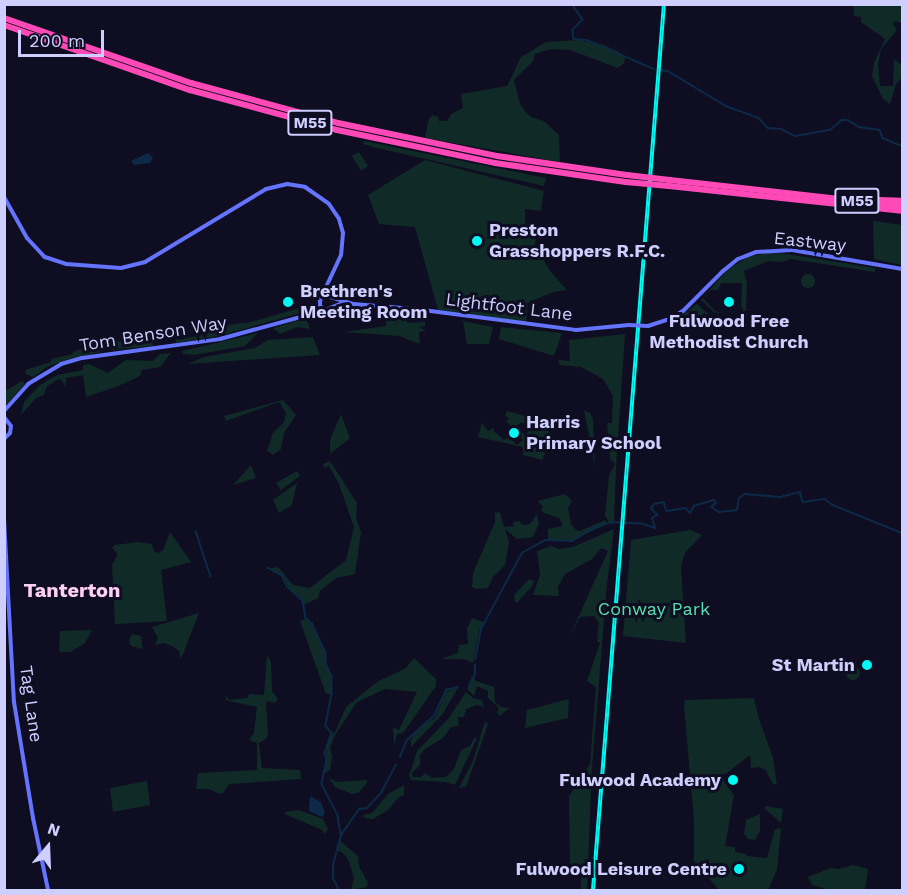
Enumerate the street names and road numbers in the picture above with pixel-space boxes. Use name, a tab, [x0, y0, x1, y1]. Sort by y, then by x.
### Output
road number: M55	[286, 110, 334, 136]
road number: M55	[833, 188, 881, 214]
street label: Eastway	[773, 227, 847, 257]
street label: Lightfoot Lane	[444, 288, 574, 326]
street label: Tom Benson Way	[78, 312, 228, 356]
street label: Tag Lane	[15, 664, 47, 744]

